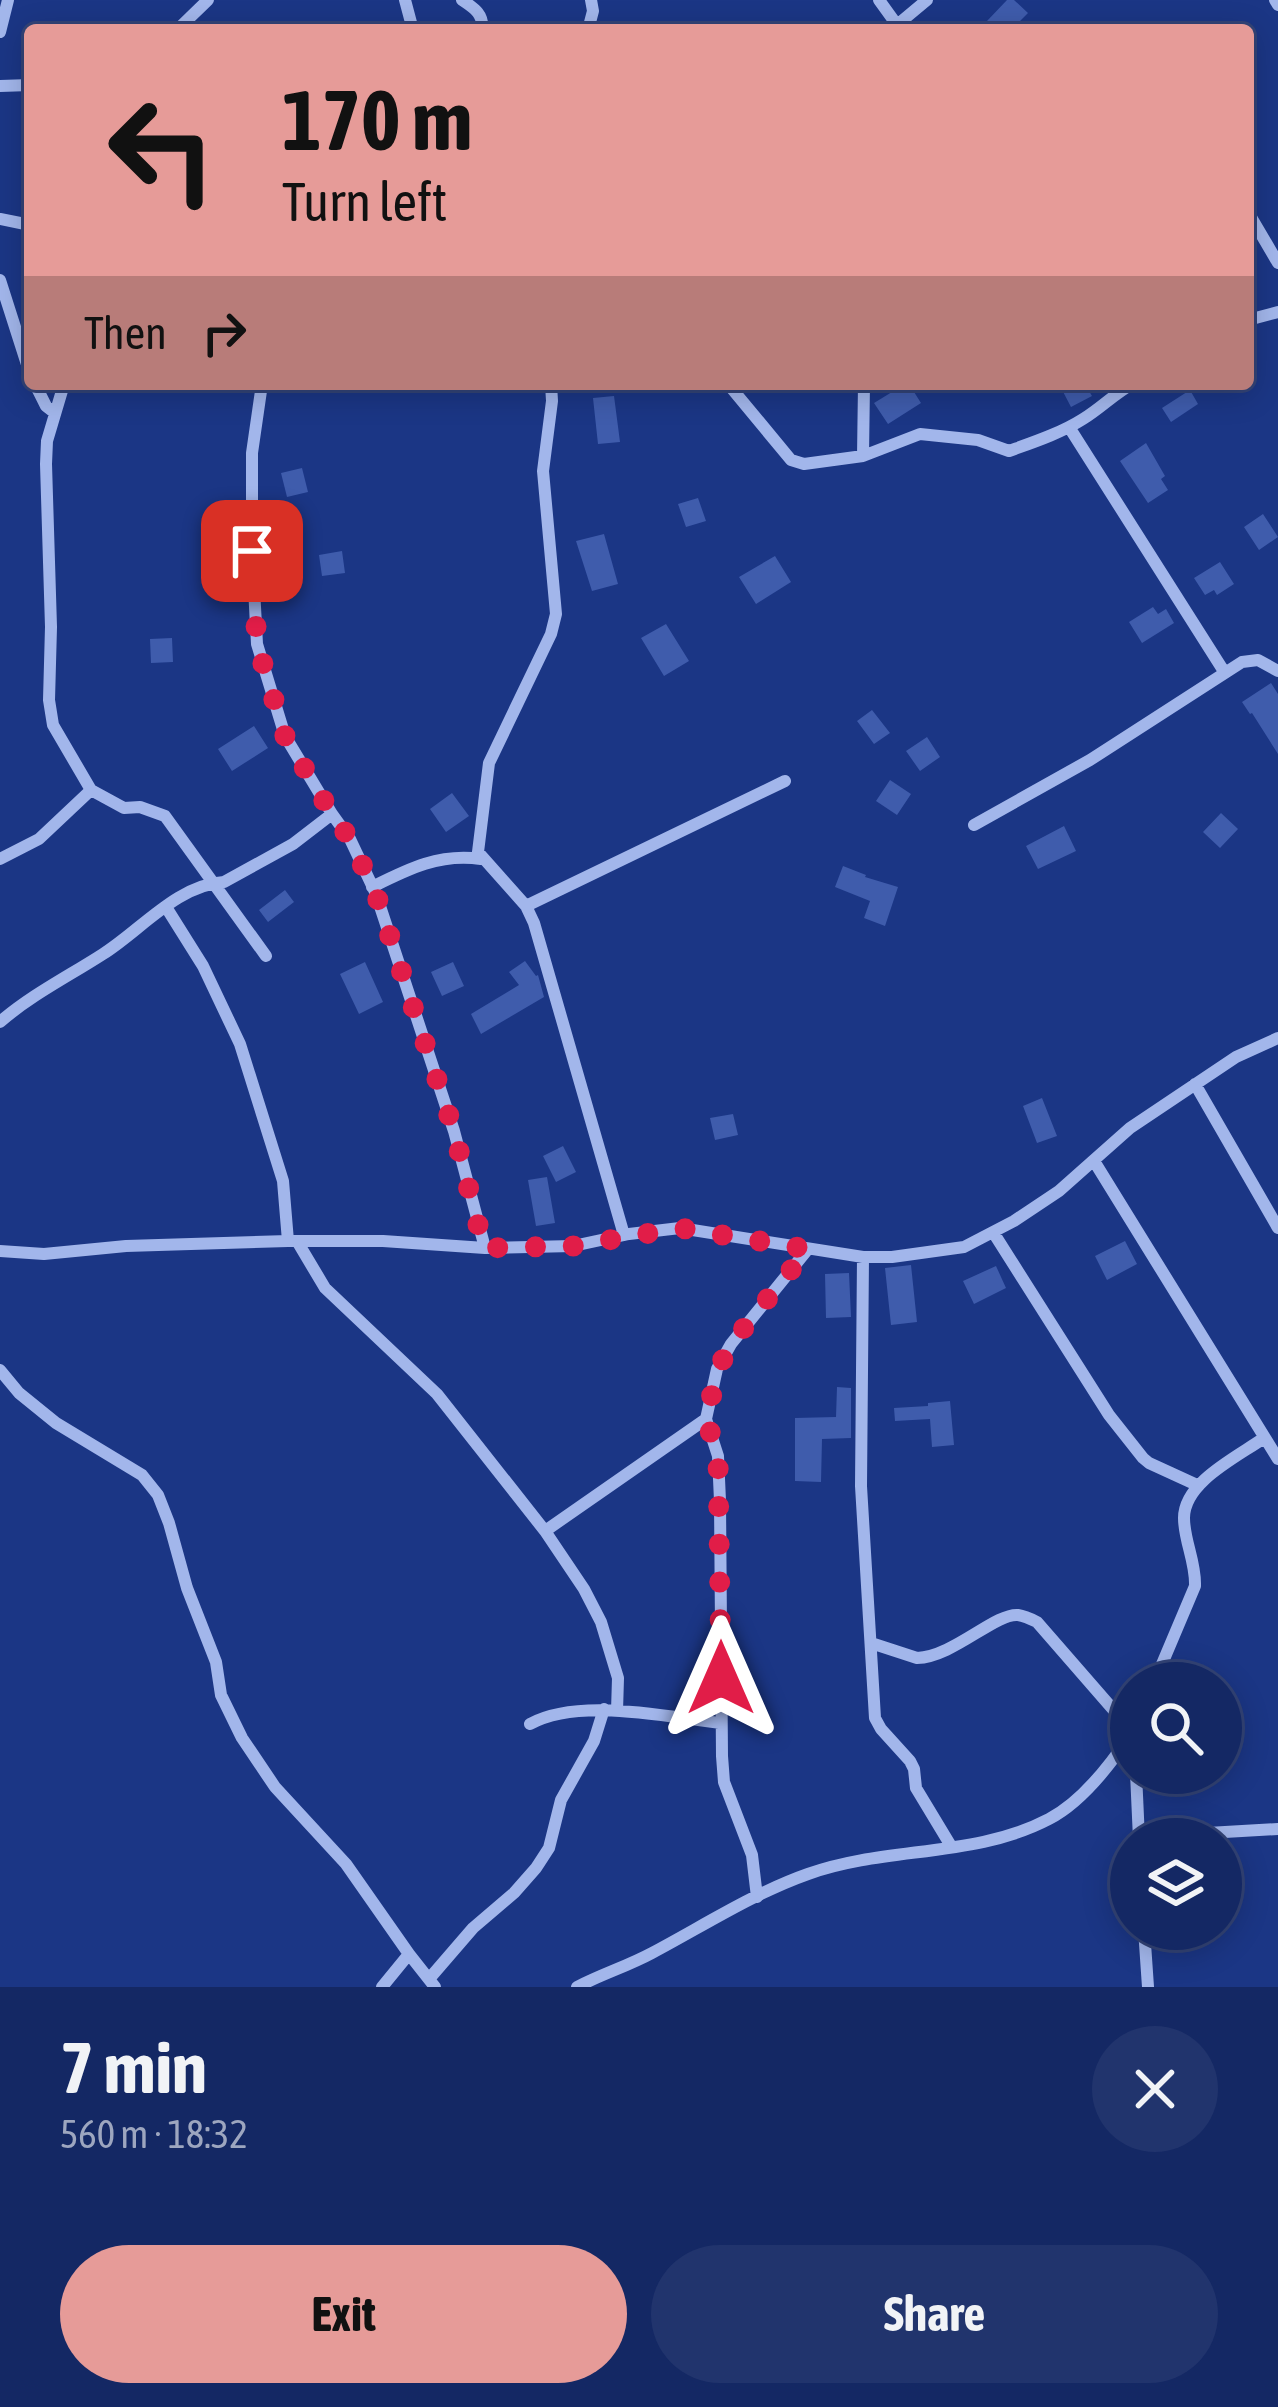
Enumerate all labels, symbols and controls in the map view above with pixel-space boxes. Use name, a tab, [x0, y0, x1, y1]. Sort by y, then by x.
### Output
icon: left	[84, 72, 240, 228]
text: 170 m	[282, 72, 472, 168]
text: Turn left	[282, 171, 447, 232]
icon: right	[191, 300, 257, 366]
text: Then	[84, 307, 167, 359]
pin	[201, 500, 303, 602]
icon: arrive	[219, 518, 285, 584]
position arrow	[658, 1615, 784, 1741]
map controls	[1110, 1662, 1242, 1950]
button: search	[1110, 1662, 1242, 1794]
button: layers	[1110, 1818, 1242, 1950]
text: 7 min	[60, 2026, 207, 2108]
button: close	[1092, 2026, 1218, 2152]
text: 560 m · 18:32	[60, 2112, 248, 2156]
button: Exit	[60, 2245, 627, 2383]
button: Share	[651, 2245, 1218, 2383]

